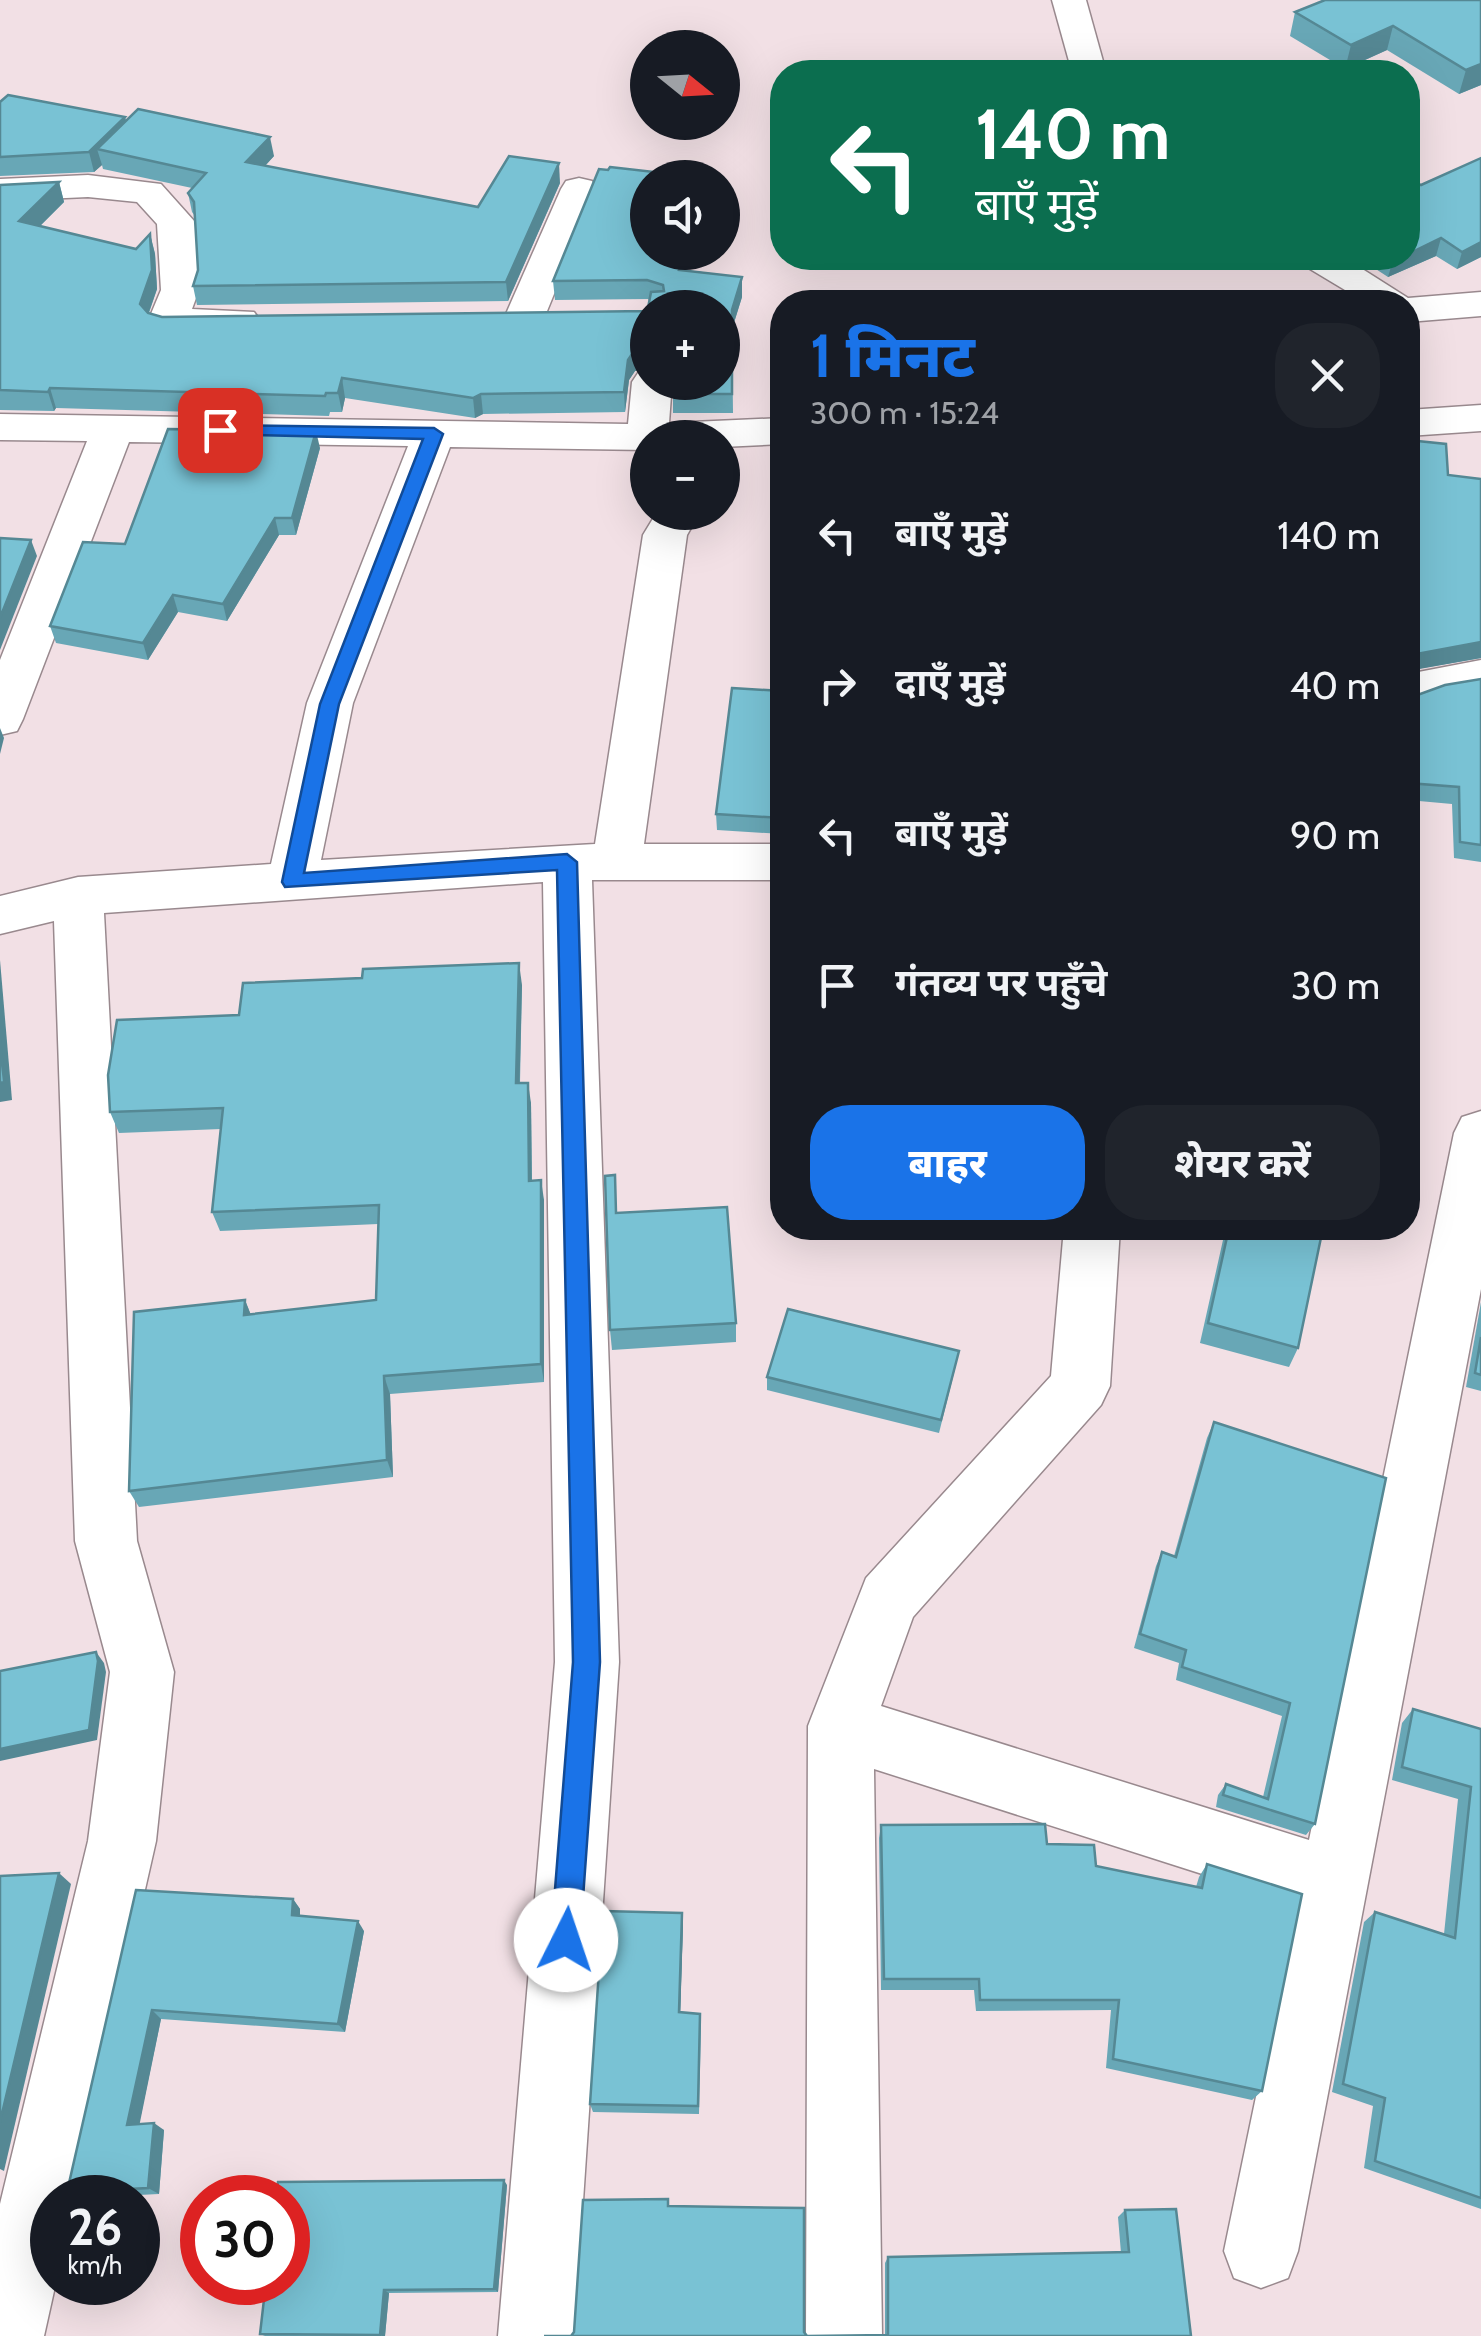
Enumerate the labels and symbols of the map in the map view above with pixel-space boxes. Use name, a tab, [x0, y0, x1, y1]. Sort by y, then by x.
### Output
north arrow	[630, 30, 740, 140]
pin	[178, 388, 263, 473]
position arrow	[514, 1888, 618, 1992]
speed limit sign: 30	[180, 2175, 310, 2305]

